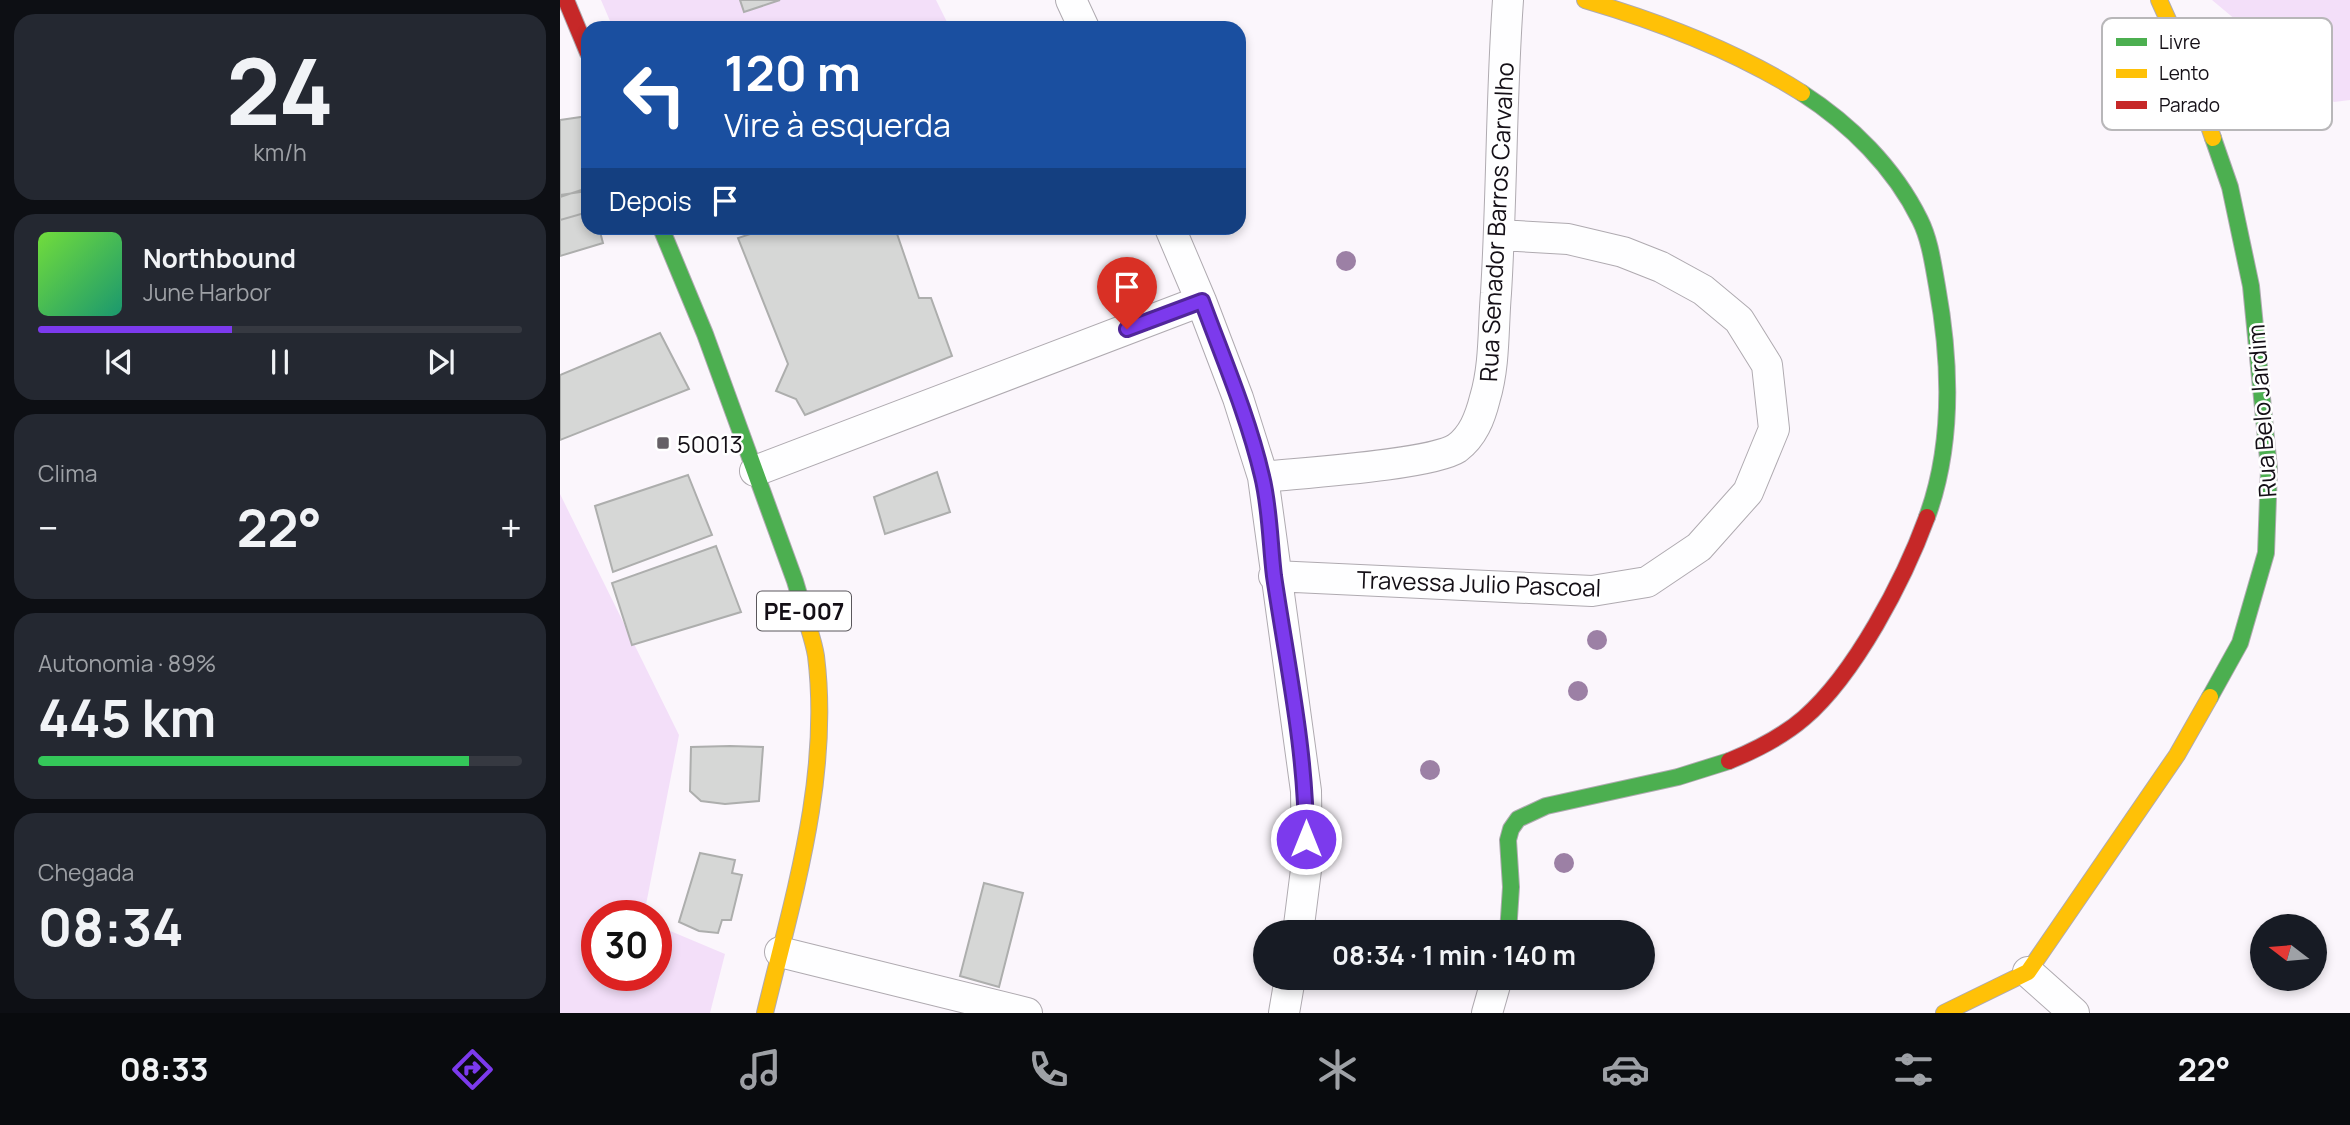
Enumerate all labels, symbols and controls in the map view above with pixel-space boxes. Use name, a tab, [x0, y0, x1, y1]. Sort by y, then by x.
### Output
legend	[2102, 18, 2332, 130]
text: 24	[226, 28, 334, 152]
text: Livre	[2159, 29, 2201, 55]
text: 120 m	[724, 39, 861, 106]
icon: left	[609, 49, 700, 140]
text: Lento	[2159, 60, 2209, 86]
street label: Rua Senador Barros Carvalho	[1471, 61, 1521, 383]
text: Parado	[2159, 92, 2220, 118]
text: Vire à esquerda	[724, 103, 951, 147]
text: km/h	[253, 136, 307, 168]
icon: arrive	[706, 182, 744, 220]
text: Depois	[609, 183, 692, 219]
text: Northbound	[143, 240, 296, 276]
pin	[1097, 257, 1157, 329]
icon: arrive	[1108, 268, 1146, 306]
text: June Harbor	[143, 276, 271, 308]
street label: Rua Belo Jardim	[2238, 323, 2284, 499]
icon: previous	[100, 343, 138, 381]
icon: pause	[261, 343, 299, 381]
icon: next	[422, 343, 460, 381]
place label: 50013	[677, 427, 743, 460]
marker: 50013	[655, 435, 671, 451]
text: Clima	[38, 457, 97, 489]
text: 22°	[237, 492, 322, 563]
text: −	[38, 501, 59, 553]
text: +	[500, 501, 522, 553]
street label: Travessa Julio Pascoal	[1356, 562, 1602, 604]
road number: PE-007	[757, 592, 851, 631]
text: Autonomia · 89%	[38, 647, 216, 679]
text: 445 km	[38, 682, 216, 753]
position arrow	[1269, 802, 1343, 876]
text: Chegada	[38, 856, 134, 888]
text: 08:34	[38, 891, 184, 962]
speed limit sign: 30	[581, 900, 672, 991]
north arrow	[2250, 914, 2328, 990]
map controls	[2250, 914, 2327, 991]
text: 08:34 · 1 min · 140 m	[1332, 937, 1576, 973]
icon: directions	[448, 1045, 497, 1094]
icon: music	[736, 1045, 785, 1094]
icon: phone	[1024, 1045, 1073, 1094]
icon: climate	[1313, 1045, 1362, 1094]
icon: car	[1601, 1045, 1650, 1094]
icon: filters	[1889, 1045, 1938, 1094]
text: 08:33	[120, 1047, 209, 1091]
text: 22°	[2178, 1047, 2230, 1091]

